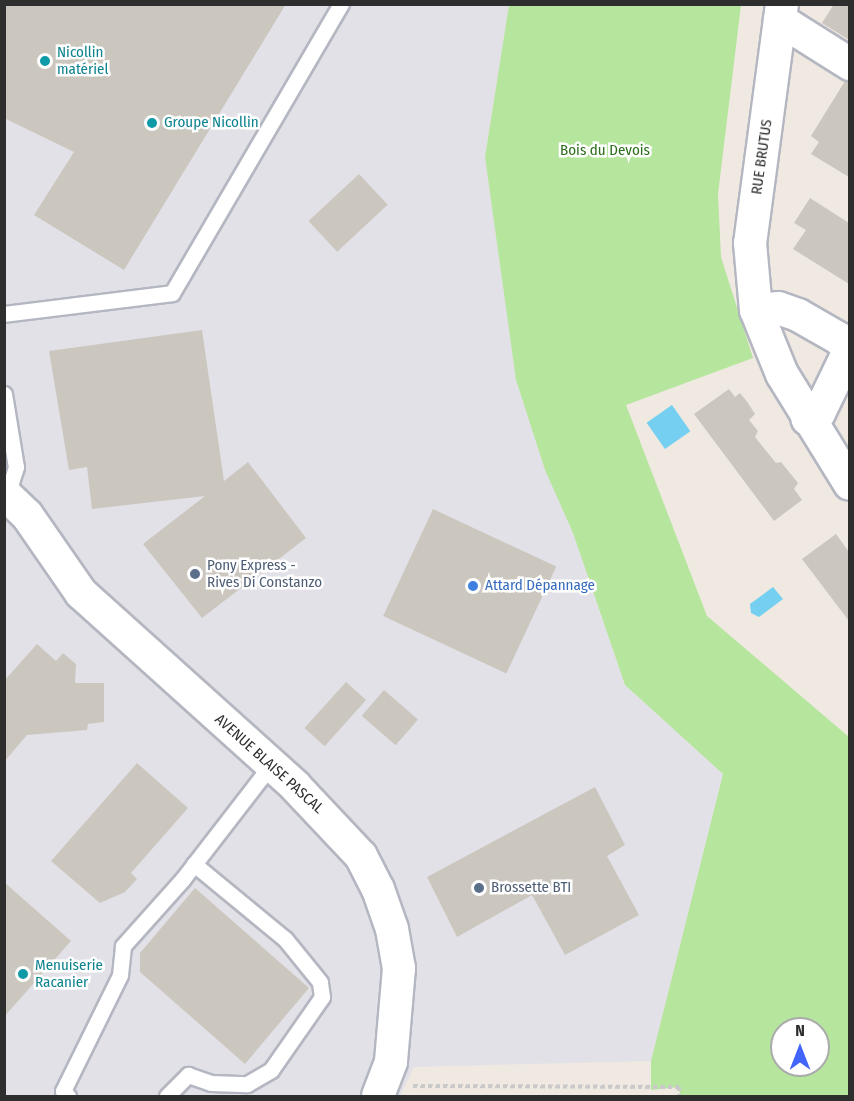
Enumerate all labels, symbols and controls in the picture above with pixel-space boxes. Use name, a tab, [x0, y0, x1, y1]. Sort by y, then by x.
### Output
place label: Nicollin matériel	[57, 43, 108, 78]
marker: Nicollin matériel	[38, 54, 52, 68]
place label: Groupe Nicollin	[164, 114, 259, 132]
marker: Groupe Nicollin	[145, 116, 159, 130]
street label: RUE BRUTUS	[748, 118, 776, 196]
park label: Bois du Devois	[560, 142, 650, 160]
place label: Pony Express - Rives Di Constanzo	[207, 556, 322, 591]
marker: Pony Express - Rives Di Constanzo	[188, 567, 202, 581]
place label: Attard Dépannage	[485, 577, 595, 595]
marker: Attard Dépannage	[466, 579, 480, 593]
street label: AVENUE BLAISE PASCAL	[211, 710, 327, 818]
place label: Brossette BTI	[491, 879, 571, 897]
marker: Brossette BTI	[472, 881, 486, 895]
place label: Menuiserie Racanier	[35, 956, 103, 991]
marker: Menuiserie Racanier	[16, 967, 30, 981]
north arrow	[770, 1017, 830, 1077]
text: N	[795, 1021, 805, 1040]

